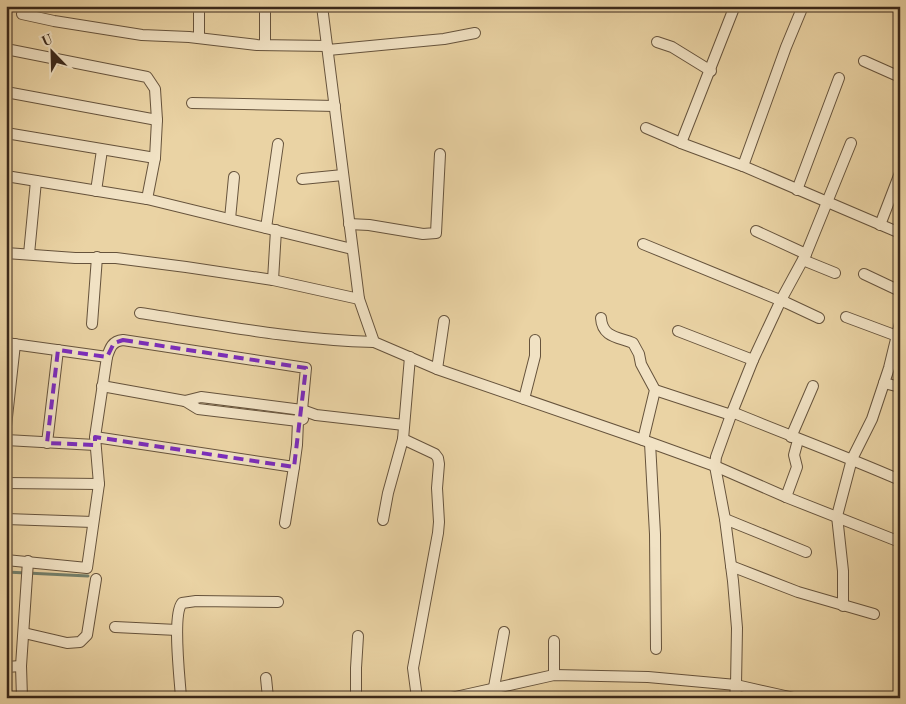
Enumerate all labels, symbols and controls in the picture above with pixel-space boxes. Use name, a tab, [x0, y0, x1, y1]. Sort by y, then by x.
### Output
north arrow	[28, 28, 78, 78]
text: U	[39, 32, 55, 50]

